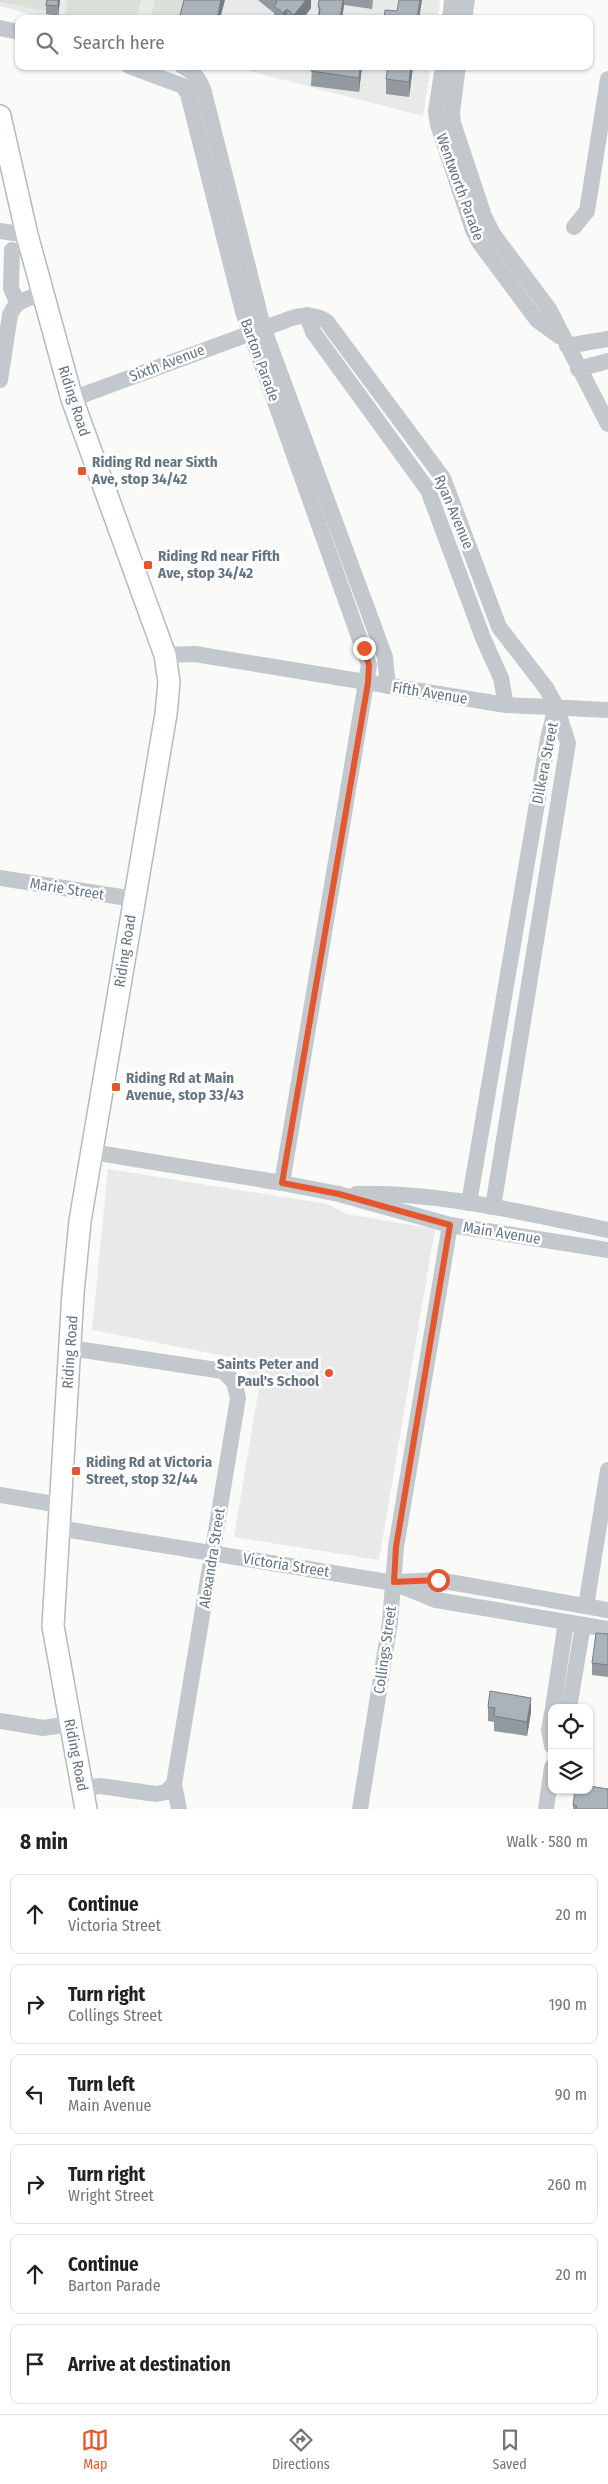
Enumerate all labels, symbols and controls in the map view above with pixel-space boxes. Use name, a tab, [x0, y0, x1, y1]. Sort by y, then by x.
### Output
search box	[15, 15, 593, 70]
icon: search	[33, 29, 61, 57]
text: Search here	[73, 31, 165, 54]
street label: Wentworth Parade	[432, 131, 488, 243]
street label: Barton Parade	[237, 316, 283, 404]
street label: Sixth Avenue	[127, 340, 207, 386]
street label: Riding Road	[54, 363, 94, 439]
place label: Riding Rd near Sixth Ave, stop 34/42	[91, 453, 218, 488]
marker: Riding Rd near Sixth Ave, stop 34/42	[76, 465, 88, 477]
street label: Ryan Avenue	[430, 472, 478, 552]
place label: Riding Rd near Fifth Ave, stop 34/42	[157, 547, 280, 582]
marker: Riding Rd near Fifth Ave, stop 34/42	[142, 559, 154, 571]
route end	[353, 637, 376, 660]
street label: Fifth Avenue	[391, 678, 469, 708]
street label: Dilkera Street	[528, 720, 562, 806]
street label: Marie Street	[29, 874, 105, 904]
street label: Riding Road	[110, 913, 140, 989]
place label: Riding Rd at Main Avenue, stop 33/43	[125, 1069, 244, 1104]
marker: Riding Rd at Main Avenue, stop 33/43	[110, 1081, 122, 1093]
street label: Main Avenue	[462, 1218, 542, 1248]
street label: Riding Road	[58, 1315, 82, 1389]
place label: Saints Peter and Paul's School	[217, 1355, 320, 1390]
marker: Saints Peter and Paul's School	[323, 1367, 335, 1379]
place label: Riding Rd at Victoria Street, stop 32/44	[86, 1453, 213, 1488]
marker: Riding Rd at Victoria Street, stop 32/44	[70, 1465, 82, 1477]
street label: Alexandra Street	[195, 1507, 229, 1609]
street label: Victoria Street	[242, 1549, 331, 1581]
route start	[427, 1569, 450, 1592]
street label: Collings Street	[370, 1605, 400, 1695]
map controls	[548, 1704, 593, 1794]
button: locate	[548, 1704, 593, 1749]
street label: Riding Road	[60, 1717, 92, 1793]
button: layers	[548, 1749, 593, 1794]
text: 8 min	[20, 1829, 68, 1855]
text: Walk · 580 m	[506, 1832, 588, 1851]
text: Continue	[68, 1893, 139, 1916]
icon: ahead	[21, 1900, 49, 1928]
text: 20 m	[556, 1905, 587, 1924]
text: Victoria Street	[68, 1916, 161, 1935]
text: Turn right	[68, 1983, 145, 2006]
icon: right	[21, 1990, 49, 2018]
text: 190 m	[549, 1995, 587, 2014]
text: Collings Street	[68, 2006, 162, 2025]
text: Turn left	[68, 2073, 135, 2096]
icon: left	[21, 2080, 49, 2108]
text: 90 m	[555, 2085, 587, 2104]
text: Main Avenue	[68, 2096, 152, 2115]
text: Turn right	[68, 2163, 145, 2186]
icon: right	[21, 2170, 49, 2198]
text: 260 m	[548, 2175, 587, 2194]
text: Wright Street	[68, 2186, 154, 2205]
text: Continue	[68, 2253, 139, 2276]
icon: ahead	[21, 2260, 49, 2288]
text: 20 m	[556, 2265, 587, 2284]
text: Barton Parade	[68, 2276, 161, 2295]
icon: arrive	[21, 2350, 49, 2378]
text: Arrive at destination	[68, 2353, 231, 2376]
tab: Map	[81, 2426, 109, 2473]
tab: Directions	[272, 2426, 330, 2473]
tab: Saved	[492, 2426, 527, 2473]

